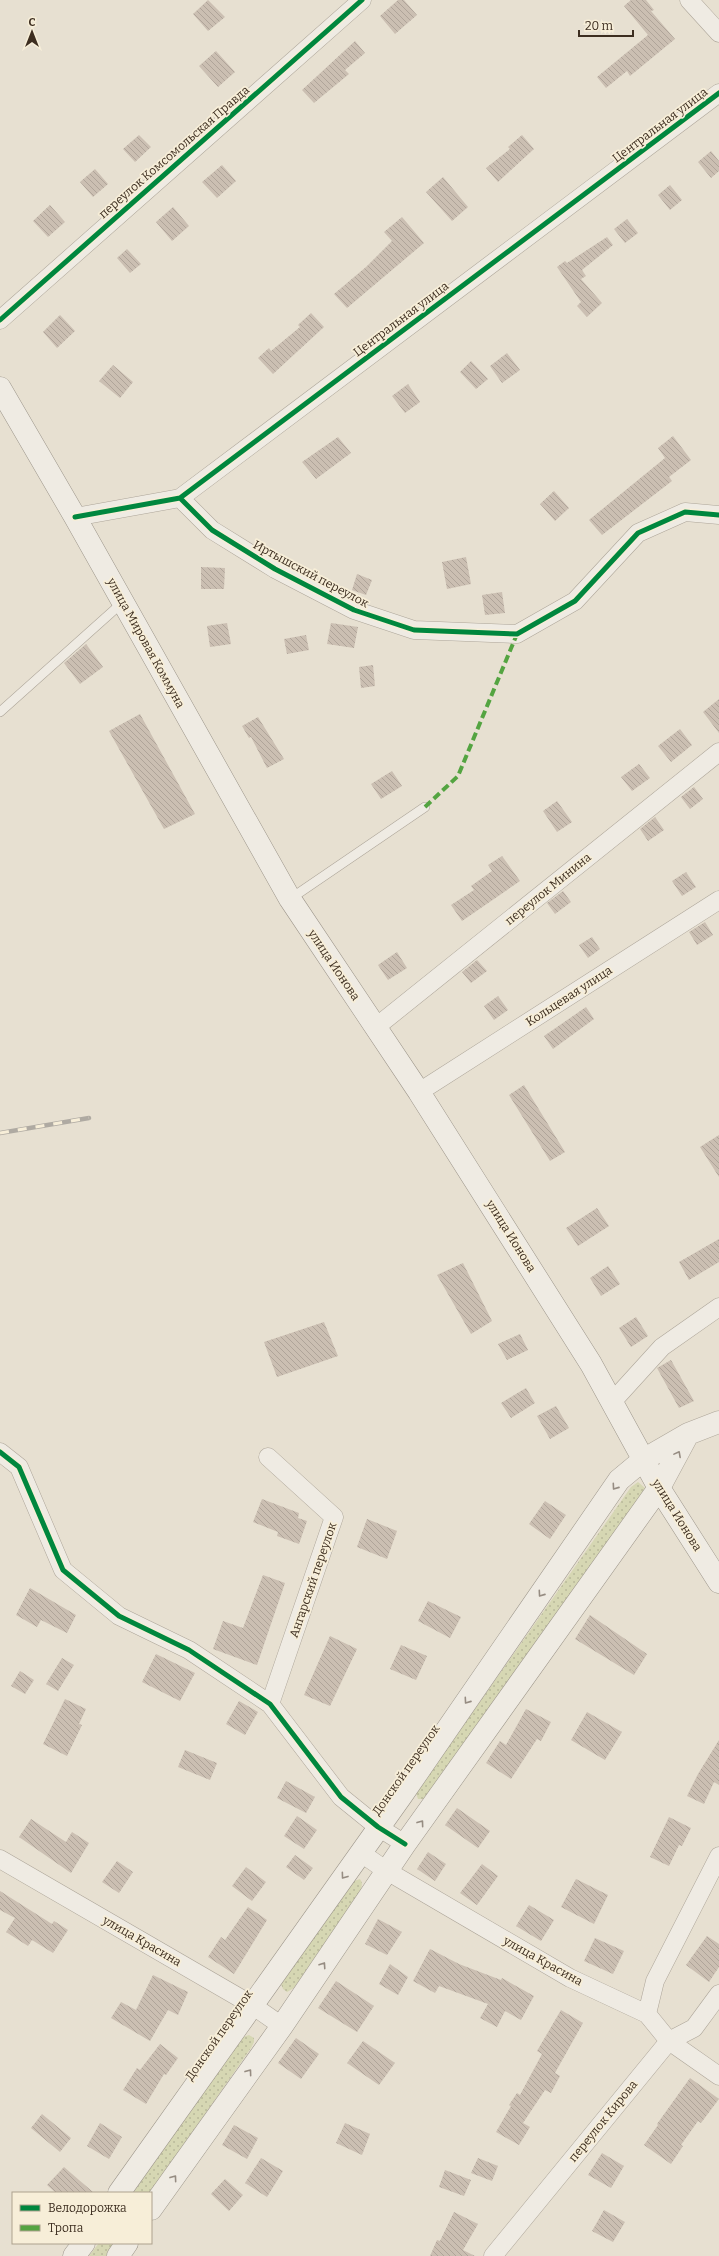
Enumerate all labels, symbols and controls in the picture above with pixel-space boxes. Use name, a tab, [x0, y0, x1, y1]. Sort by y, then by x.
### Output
north arrow	[12, 12, 52, 52]
scale bar	[579, 12, 633, 38]
text: С	[29, 16, 36, 29]
text: 20 m	[585, 19, 614, 33]
street label: переулок Комсомольская Правда	[96, 83, 252, 221]
street label: Центральная улица	[610, 84, 711, 165]
street label: Центральная улица	[351, 278, 452, 359]
street label: Иртышский переулок	[251, 538, 371, 610]
street label: улица Мировая Коммуна	[104, 575, 188, 711]
street label: переулок Минина	[502, 850, 594, 928]
street label: улица Ионова	[305, 926, 363, 1003]
street label: Кольцевая улица	[523, 963, 615, 1029]
street label: улица Ионова	[483, 1197, 539, 1275]
one-way arrow	[673, 1450, 680, 1458]
street label: улица Ионова	[649, 1476, 705, 1554]
one-way arrow	[612, 1483, 620, 1490]
street label: Ангарский переулок	[287, 1520, 339, 1640]
one-way arrow	[538, 1590, 546, 1597]
one-way arrow	[464, 1697, 472, 1704]
street label: Донской переулок	[369, 1722, 443, 1818]
one-way arrow	[416, 1820, 424, 1827]
one-way arrow	[342, 1872, 349, 1879]
street label: улица Красина	[99, 1912, 184, 1969]
street label: улица Красина	[500, 1933, 585, 1989]
one-way arrow	[319, 1962, 326, 1969]
street label: Донской переулок	[182, 1987, 256, 2083]
one-way arrow	[244, 2069, 252, 2076]
street label: переулок Кирова	[566, 2077, 640, 2165]
one-way arrow	[169, 2175, 176, 2182]
legend	[12, 2192, 152, 2244]
text: Велодорожка	[48, 2201, 127, 2215]
text: Тропа	[48, 2221, 84, 2235]

